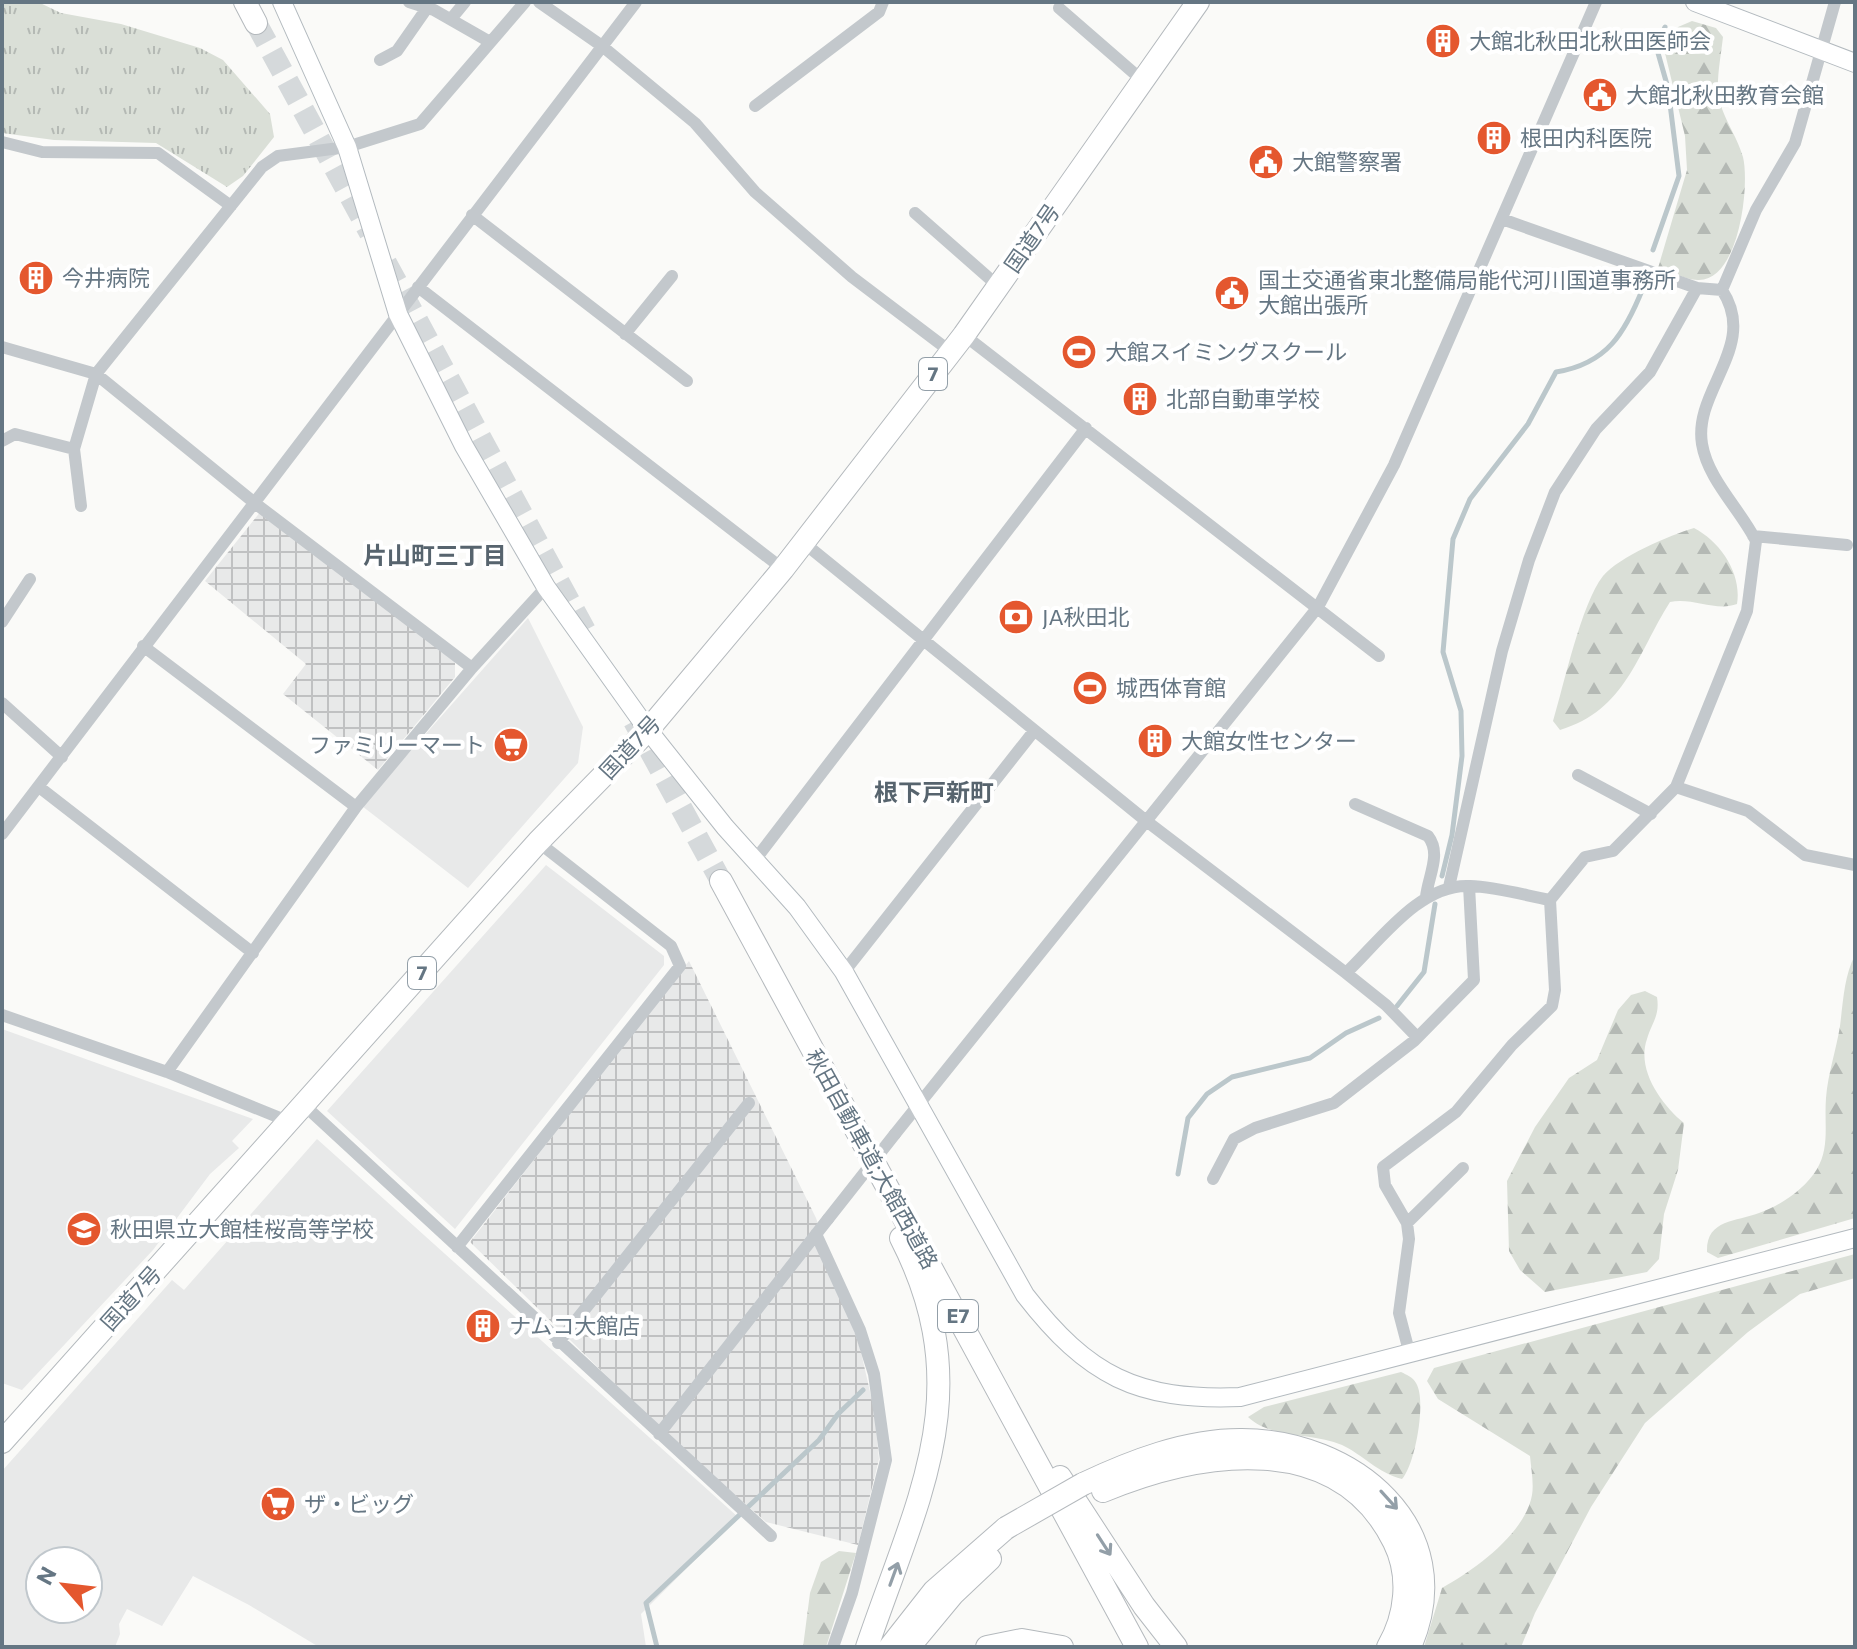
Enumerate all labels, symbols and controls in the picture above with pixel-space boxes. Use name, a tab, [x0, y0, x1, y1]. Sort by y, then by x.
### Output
building icon: 大館北秋田北秋田医師会	[1424, 22, 1462, 60]
place label: 大館北秋田北秋田医師会	[1469, 27, 1711, 54]
public building icon: 大館北秋田教育会館	[1581, 76, 1619, 114]
place label: 大館北秋田教育会館	[1626, 81, 1824, 108]
building icon: 根田内科医院	[1475, 119, 1513, 157]
place label: 根田内科医院	[1520, 124, 1652, 151]
public building icon: 大館警察署	[1247, 143, 1285, 181]
place label: 大館警察署	[1292, 148, 1402, 175]
street label: 国道7号	[998, 198, 1065, 277]
building icon: 今井病院	[17, 259, 55, 297]
place label: 今井病院	[62, 264, 150, 291]
place label: 国土交通省東北整備局能代河川国道事務所 大館出張所	[1258, 266, 1676, 318]
public building icon: 国土交通省東北整備局能代河川国道事務所 大館出張所	[1213, 274, 1251, 312]
sports icon: 大館スイミングスクール	[1060, 333, 1098, 371]
place label: 大館スイミングスクール	[1105, 338, 1347, 365]
road number: 7	[919, 358, 947, 390]
building icon: 北部自動車学校	[1121, 380, 1159, 418]
place label: 北部自動車学校	[1166, 385, 1320, 412]
district label: 片山町三丁目	[363, 540, 507, 569]
bank icon: JA秋田北	[997, 598, 1035, 636]
place label: JA秋田北	[1042, 603, 1130, 630]
sports icon: 城西体育館	[1071, 669, 1109, 707]
place label: 城西体育館	[1116, 674, 1226, 701]
street label: 国道7号	[593, 709, 666, 784]
building icon: 大館女性センター	[1136, 722, 1174, 760]
supermarket icon: ファミリーマート	[492, 726, 530, 764]
place label: 大館女性センター	[1181, 727, 1357, 754]
place label: ファミリーマート	[309, 731, 485, 758]
district label: 根下戸新町	[874, 777, 994, 806]
road number: 7	[408, 957, 436, 989]
street label: 秋田自動車道;大館西道路	[801, 1044, 944, 1273]
school or university icon: 秋田県立大館桂桜高等学校	[65, 1210, 103, 1248]
place label: 秋田県立大館桂桜高等学校	[110, 1215, 374, 1242]
street label: 国道7号	[95, 1260, 167, 1336]
road number: E7	[938, 1300, 978, 1332]
building icon: ナムコ大館店	[464, 1307, 502, 1345]
place label: ナムコ大館店	[509, 1312, 640, 1339]
supermarket icon: ザ・ビッグ	[259, 1485, 297, 1523]
place label: ザ・ビッグ	[304, 1490, 414, 1517]
one-way arrow	[1379, 1490, 1397, 1510]
one-way arrow	[1096, 1533, 1112, 1555]
north arrow	[24, 1545, 104, 1625]
one-way arrow	[887, 1561, 902, 1586]
text: N	[30, 1562, 62, 1589]

